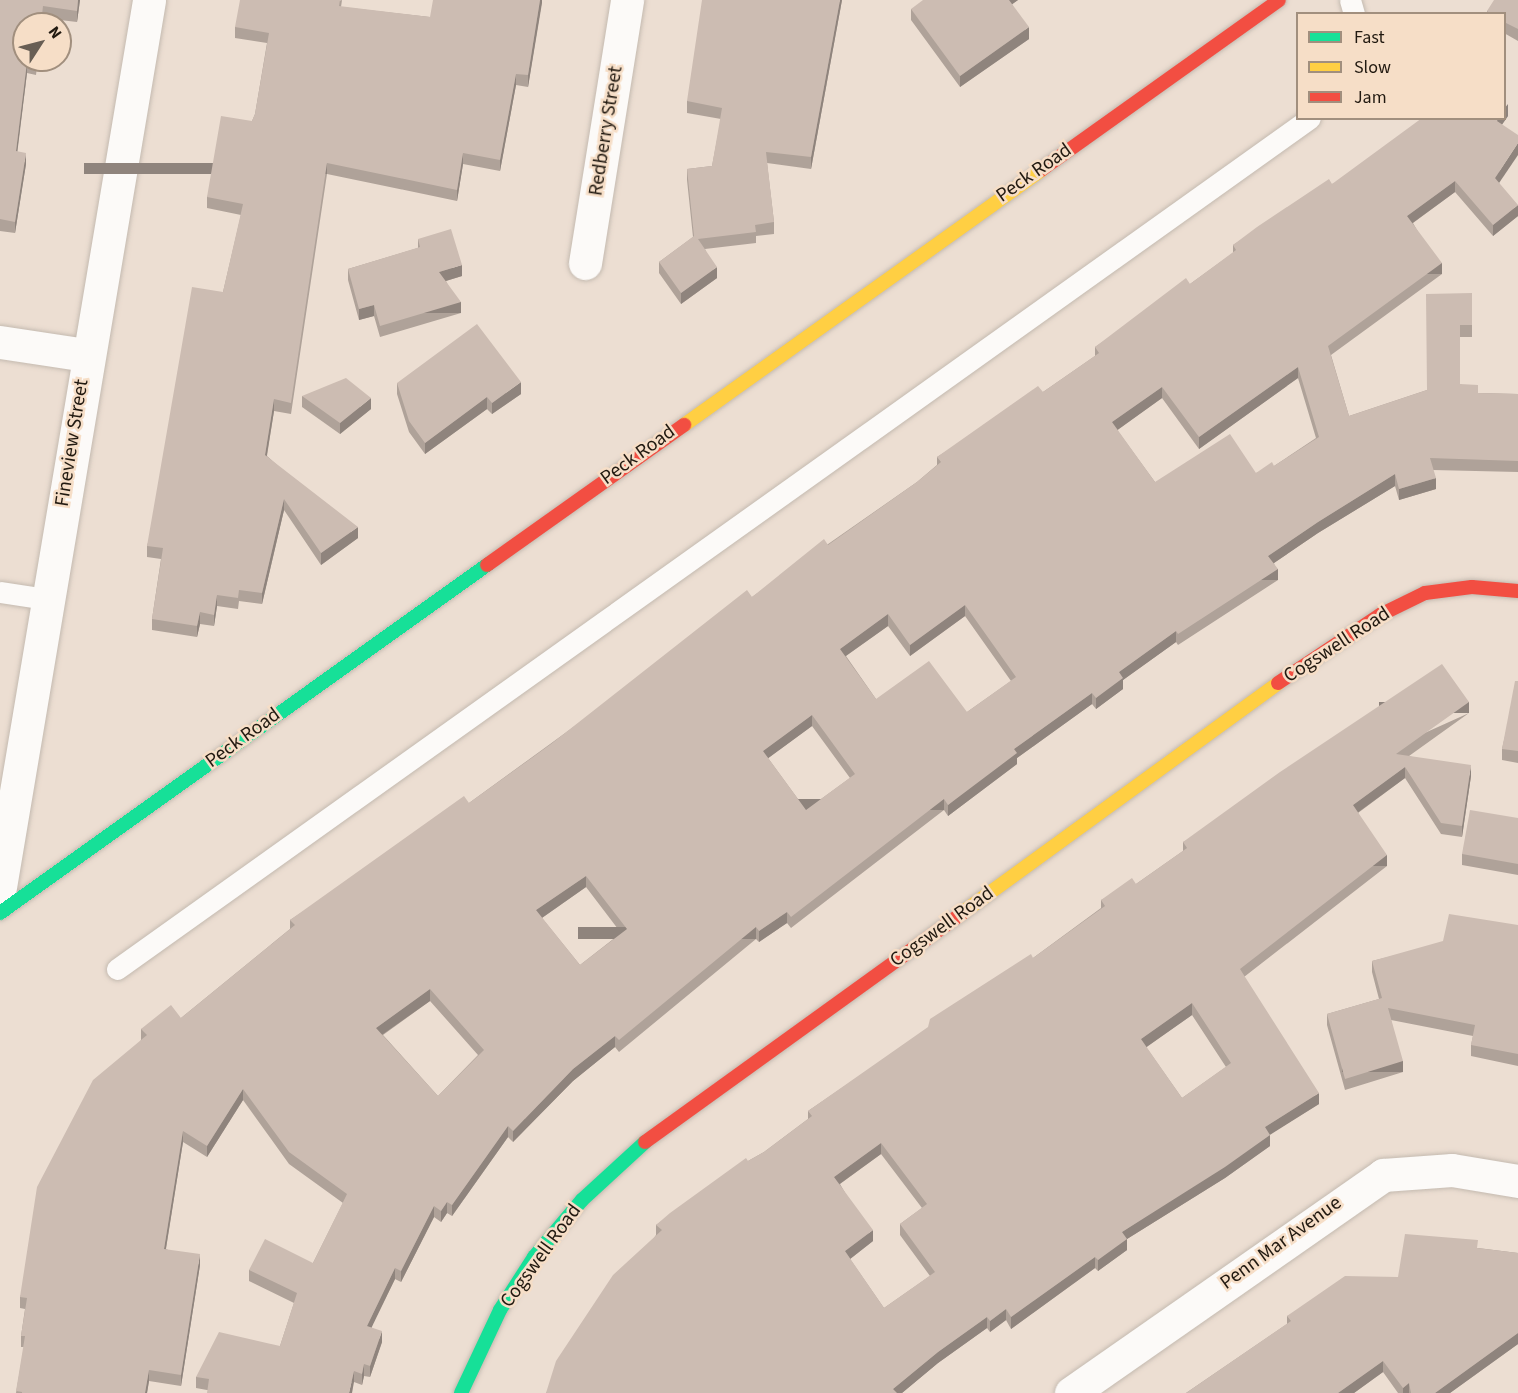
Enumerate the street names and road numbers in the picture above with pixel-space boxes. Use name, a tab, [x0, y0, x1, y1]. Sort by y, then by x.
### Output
street label: Redberry Street	[584, 64, 628, 198]
street label: Peck Road	[992, 138, 1076, 208]
street label: Fineview Street	[50, 378, 94, 508]
street label: Peck Road	[596, 420, 680, 490]
street label: Cogswell Road	[1279, 602, 1395, 688]
street label: Peck Road	[201, 703, 285, 773]
street label: Cogswell Road	[886, 881, 998, 973]
street label: Penn Mar Avenue	[1216, 1191, 1346, 1295]
street label: Cogswell Road	[495, 1200, 587, 1312]

